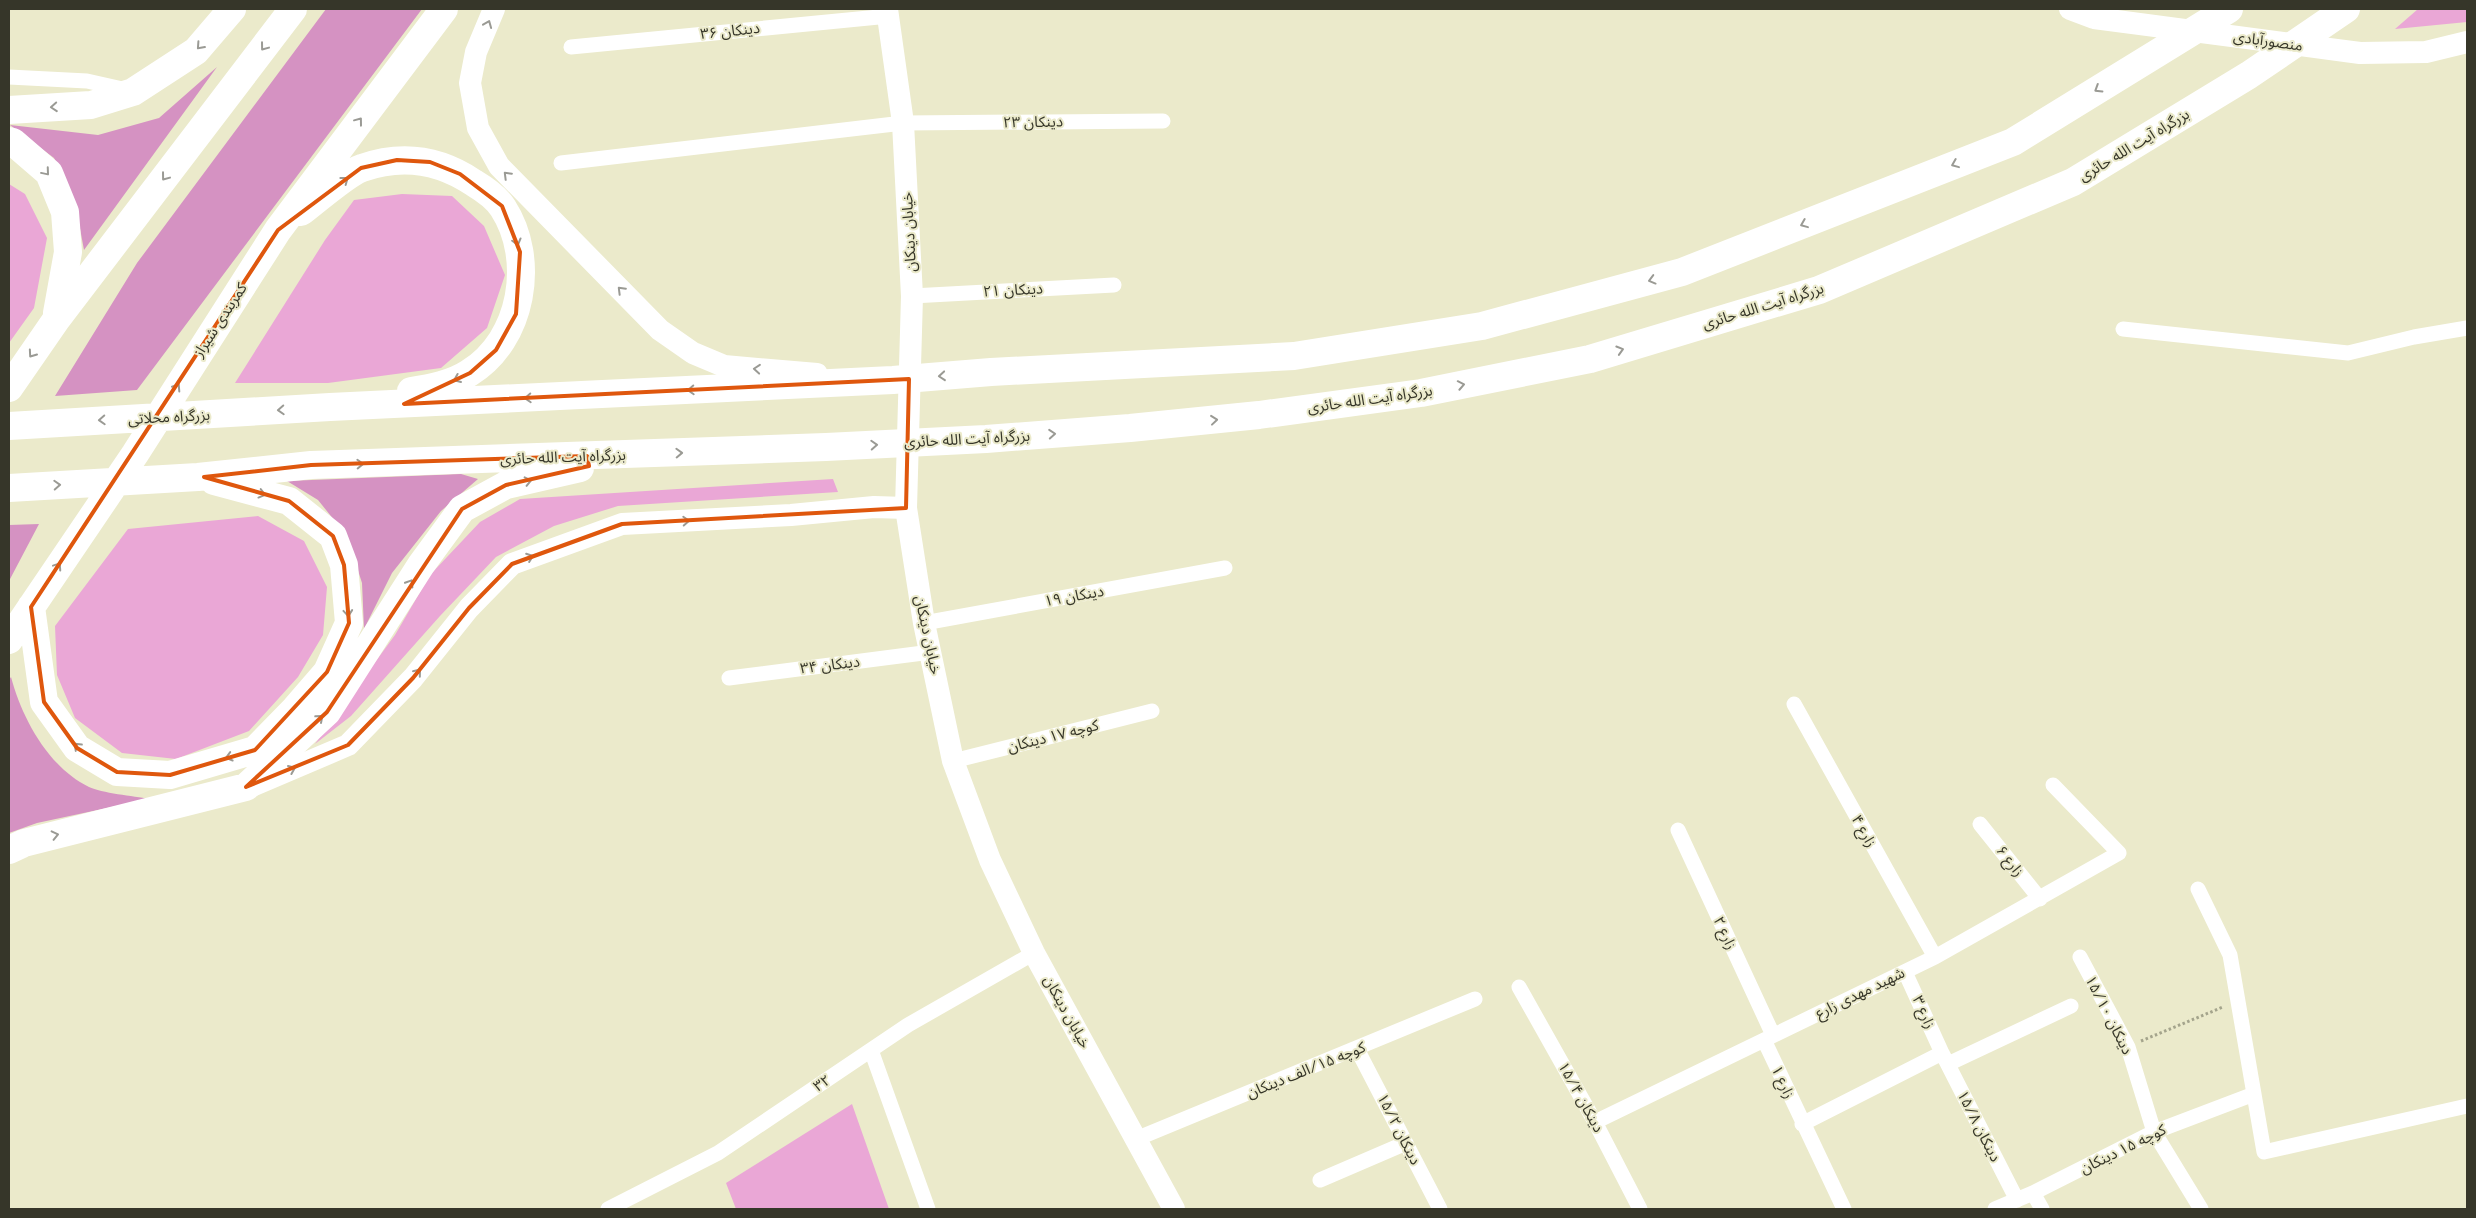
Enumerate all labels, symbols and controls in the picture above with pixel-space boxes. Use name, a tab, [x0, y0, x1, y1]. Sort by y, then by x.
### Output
street label: ۳۶ دینکان	[699, 19, 761, 43]
one-way arrow	[481, 20, 492, 29]
street label: منصورآبادی	[2232, 27, 2304, 55]
one-way arrow	[197, 40, 206, 49]
one-way arrow	[261, 42, 270, 51]
one-way arrow	[2095, 82, 2104, 92]
one-way arrow	[50, 102, 58, 113]
street label: بزرگراه آیت الله حائری	[2075, 105, 2193, 185]
street label: ۲۳ دینکان	[1003, 112, 1063, 132]
one-way arrow	[354, 118, 362, 127]
one-way arrow	[1951, 158, 1960, 168]
one-way arrow	[40, 167, 49, 176]
one-way arrow	[162, 171, 171, 181]
one-way arrow	[504, 171, 513, 180]
one-way arrow	[339, 177, 348, 185]
street label: خیابان دینکان	[898, 191, 920, 273]
one-way arrow	[1800, 218, 1809, 228]
one-way arrow	[511, 238, 522, 247]
one-way arrow	[1647, 274, 1656, 285]
street label: کمربندی شیراز	[189, 279, 251, 361]
street label: ۲۱ دینکان	[983, 279, 1043, 301]
street label: بزرگراه آیت الله حائری	[1700, 279, 1826, 333]
one-way arrow	[618, 287, 627, 296]
one-way arrow	[1615, 345, 1623, 355]
one-way arrow	[29, 348, 38, 357]
one-way arrow	[752, 364, 760, 375]
one-way arrow	[938, 371, 946, 382]
one-way arrow	[453, 372, 462, 383]
one-way arrow	[1457, 380, 1465, 390]
street label: بزرگراه آیت الله حائری	[1306, 381, 1434, 417]
one-way arrow	[171, 384, 181, 393]
one-way arrow	[686, 385, 694, 395]
one-way arrow	[524, 392, 532, 403]
one-way arrow	[277, 405, 285, 416]
street label: بزرگراه محلاتی	[128, 406, 210, 428]
one-way arrow	[97, 415, 105, 426]
one-way arrow	[1210, 415, 1218, 426]
street label: بزرگراه آیت الله حائری	[904, 427, 1030, 451]
one-way arrow	[1048, 429, 1056, 440]
one-way arrow	[871, 439, 879, 450]
street label: بزرگراه آیت الله حائری	[500, 446, 626, 468]
one-way arrow	[676, 447, 684, 458]
one-way arrow	[356, 458, 364, 469]
one-way arrow	[523, 476, 532, 487]
one-way arrow	[54, 480, 62, 490]
one-way arrow	[258, 488, 267, 499]
one-way arrow	[682, 515, 690, 526]
one-way arrow	[525, 553, 533, 563]
one-way arrow	[52, 563, 61, 572]
one-way arrow	[403, 579, 413, 588]
street label: ۱۹ دینکان	[1043, 582, 1105, 610]
street label: خیابان دینکان	[911, 594, 945, 676]
one-way arrow	[342, 609, 353, 617]
street label: ۳۴ دینکان	[799, 652, 861, 678]
one-way arrow	[412, 669, 420, 678]
one-way arrow	[314, 714, 323, 723]
street label: کوچه ۱۷ دینکان	[1006, 716, 1101, 757]
one-way arrow	[74, 743, 83, 752]
one-way arrow	[226, 752, 234, 762]
one-way arrow	[287, 765, 296, 776]
street label: ۴ زارع	[1845, 812, 1880, 852]
one-way arrow	[51, 830, 60, 841]
street label: ۶ زارع	[1990, 842, 2028, 882]
street label: ۲ زارع	[1707, 914, 1740, 954]
street label: شهید مهدی زارع	[1812, 963, 1909, 1025]
street label: ۱۵/۱۰ دینکان	[2081, 972, 2137, 1058]
street label: خیابان دینکان	[1040, 973, 1094, 1052]
street label: ۳ زارع	[1906, 993, 1939, 1033]
street label: کوچه ۱۵/الف دینکان	[1244, 1038, 1369, 1103]
street label: ۱۵/۴ دینکان	[1554, 1059, 1608, 1135]
street label: ۱ زارع	[1765, 1063, 1798, 1103]
street label: ۳۲	[810, 1071, 834, 1095]
street label: ۱۵/۸ دینکان	[1953, 1087, 2005, 1165]
street label: ۱۵/۲ دینکان	[1373, 1090, 1425, 1168]
street label: کوچه ۱۵ دینکان	[2077, 1120, 2170, 1178]

